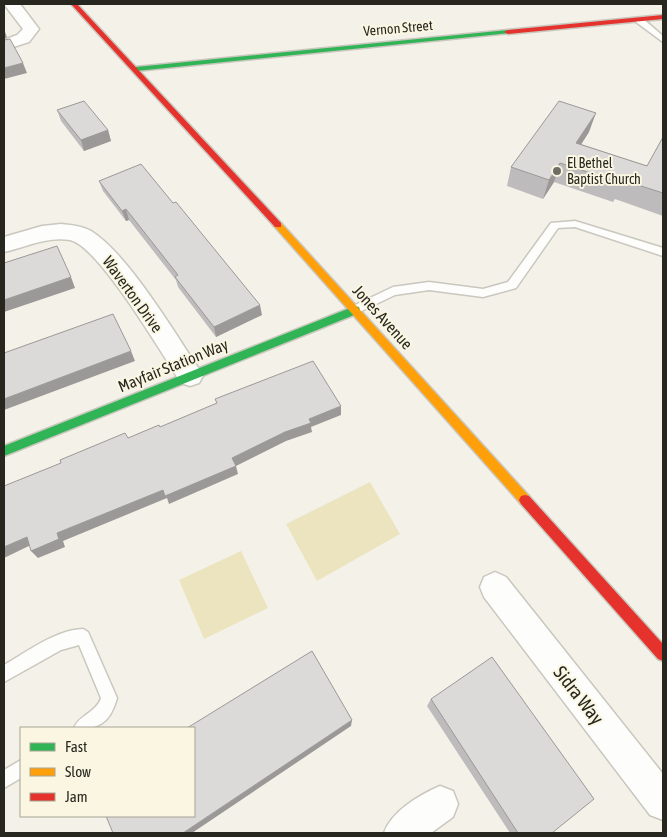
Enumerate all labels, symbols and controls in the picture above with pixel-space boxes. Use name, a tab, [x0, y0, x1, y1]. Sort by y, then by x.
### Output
street label: Vernon Street	[363, 17, 433, 39]
place label: El Bethel Baptist Church	[567, 155, 641, 187]
marker: El Bethel Baptist Church	[551, 165, 563, 177]
street label: Waverton Drive	[99, 252, 167, 336]
street label: Jones Avenue	[350, 281, 416, 353]
street label: Mayfair Station Way	[115, 335, 231, 396]
street label: Sidra Way	[549, 661, 609, 729]
legend	[20, 727, 195, 817]
text: Fast	[65, 738, 87, 755]
text: Slow	[65, 763, 91, 780]
text: Jam	[65, 788, 88, 805]

